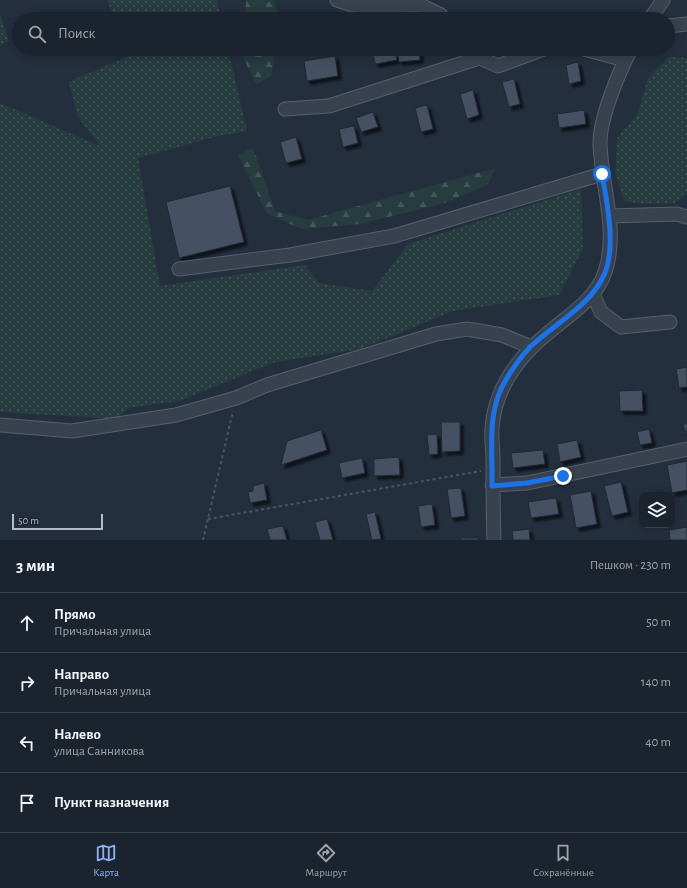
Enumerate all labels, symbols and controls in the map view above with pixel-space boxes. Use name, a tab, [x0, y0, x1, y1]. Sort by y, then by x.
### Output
search box	[12, 12, 675, 56]
icon: search	[26, 23, 48, 45]
text: Поиск	[58, 26, 96, 41]
route start	[593, 165, 611, 183]
route end	[554, 467, 572, 485]
map controls	[639, 492, 675, 528]
button: layers	[639, 492, 675, 528]
scale bar	[12, 512, 103, 531]
text: 50 m	[18, 515, 39, 526]
text: 3 мин	[16, 557, 55, 574]
text: Пешком · 230 m	[590, 559, 671, 572]
text: Прямо	[54, 607, 96, 622]
icon: ahead	[16, 612, 38, 634]
text: 50 m	[646, 616, 671, 629]
text: Причальная улица	[54, 625, 151, 638]
text: Направо	[54, 667, 109, 682]
icon: right	[16, 672, 38, 694]
text: 140 m	[641, 676, 671, 689]
text: Причальная улица	[54, 685, 151, 698]
text: Налево	[54, 727, 101, 742]
icon: left	[16, 732, 38, 754]
text: 40 m	[645, 736, 671, 749]
text: улица Санникова	[54, 745, 145, 758]
icon: arrive	[16, 792, 38, 814]
text: Пункт назначения	[54, 795, 169, 810]
tab: Карта	[93, 842, 119, 879]
tab: Маршрут	[305, 842, 347, 879]
tab: Сохранённые	[533, 842, 594, 879]

